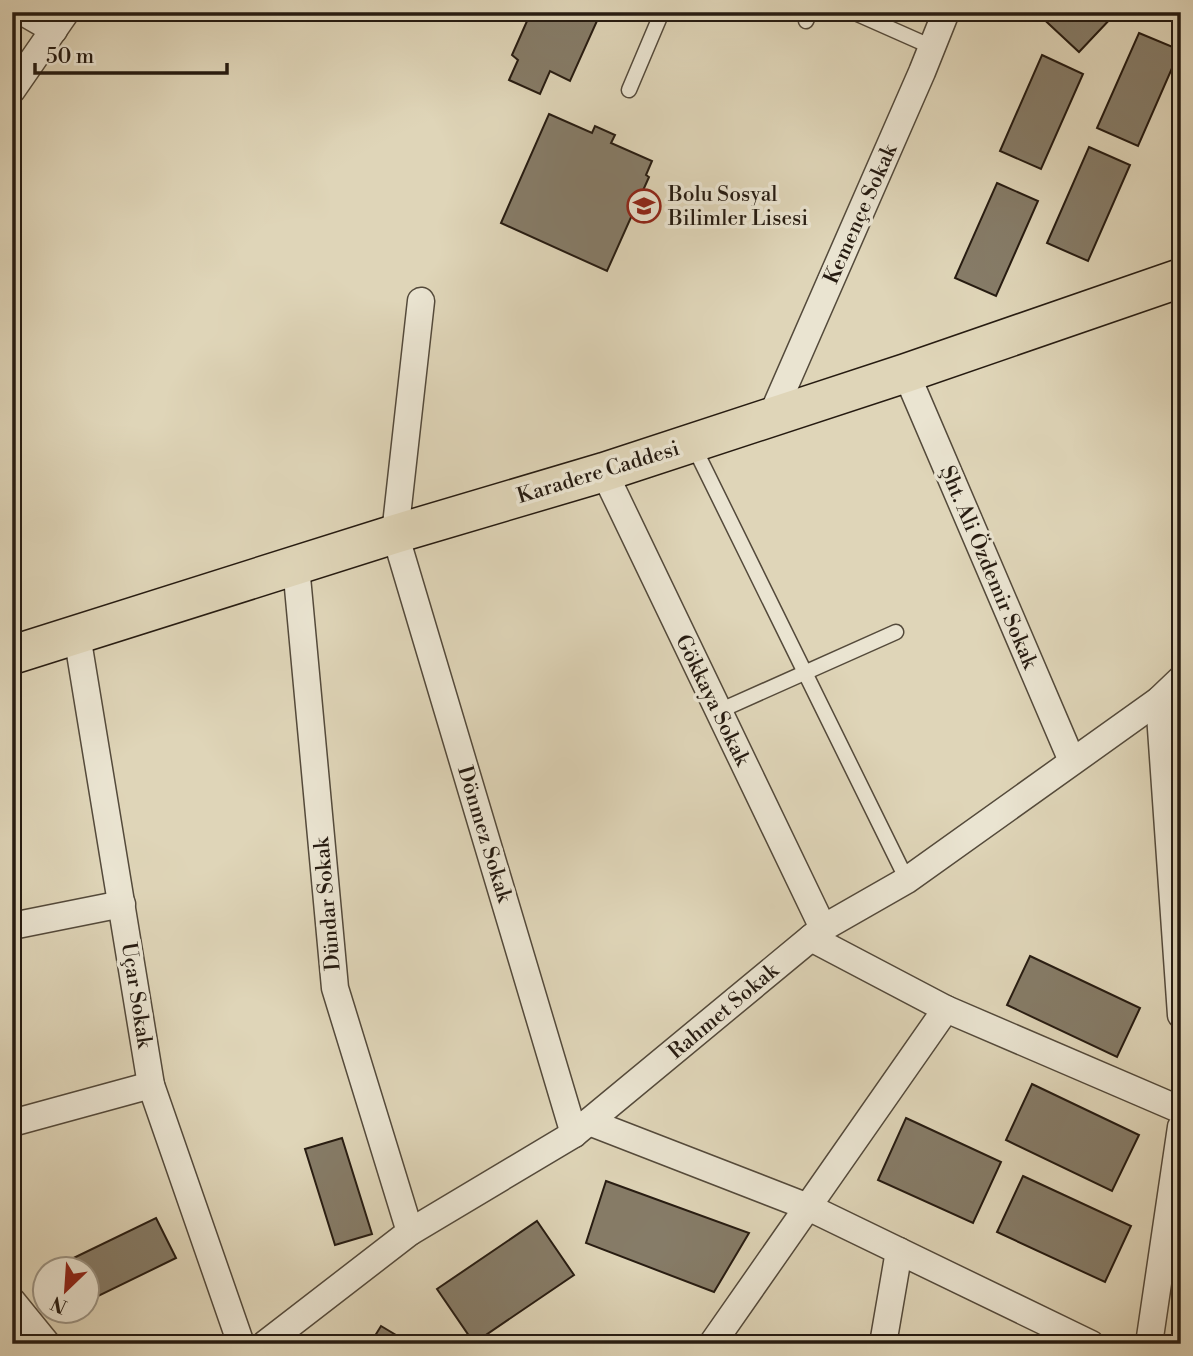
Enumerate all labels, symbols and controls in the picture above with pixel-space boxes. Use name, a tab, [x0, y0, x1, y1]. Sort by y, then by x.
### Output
scale bar	[35, 32, 228, 76]
text: 50 m	[46, 44, 94, 70]
street label: Kemençe Sokak	[819, 140, 904, 288]
place label: Bolu Sosyal Bilimler Lisesi	[667, 182, 808, 232]
school or university icon: Bolu Sosyal Bilimler Lisesi	[625, 187, 663, 225]
street label: Karadere Caddesi	[514, 436, 683, 510]
street label: Şht. Ali Özdemir Sokak	[934, 461, 1045, 674]
street label: Gökkaya Sokak	[669, 631, 755, 771]
street label: Dönmez Sokak	[451, 763, 517, 907]
street label: Dündar Sokak	[309, 835, 347, 972]
street label: Uçar Sokak	[115, 940, 157, 1051]
street label: Rahmet Sokak	[663, 957, 785, 1065]
north arrow	[32, 1254, 102, 1324]
text: N	[47, 1290, 71, 1319]

